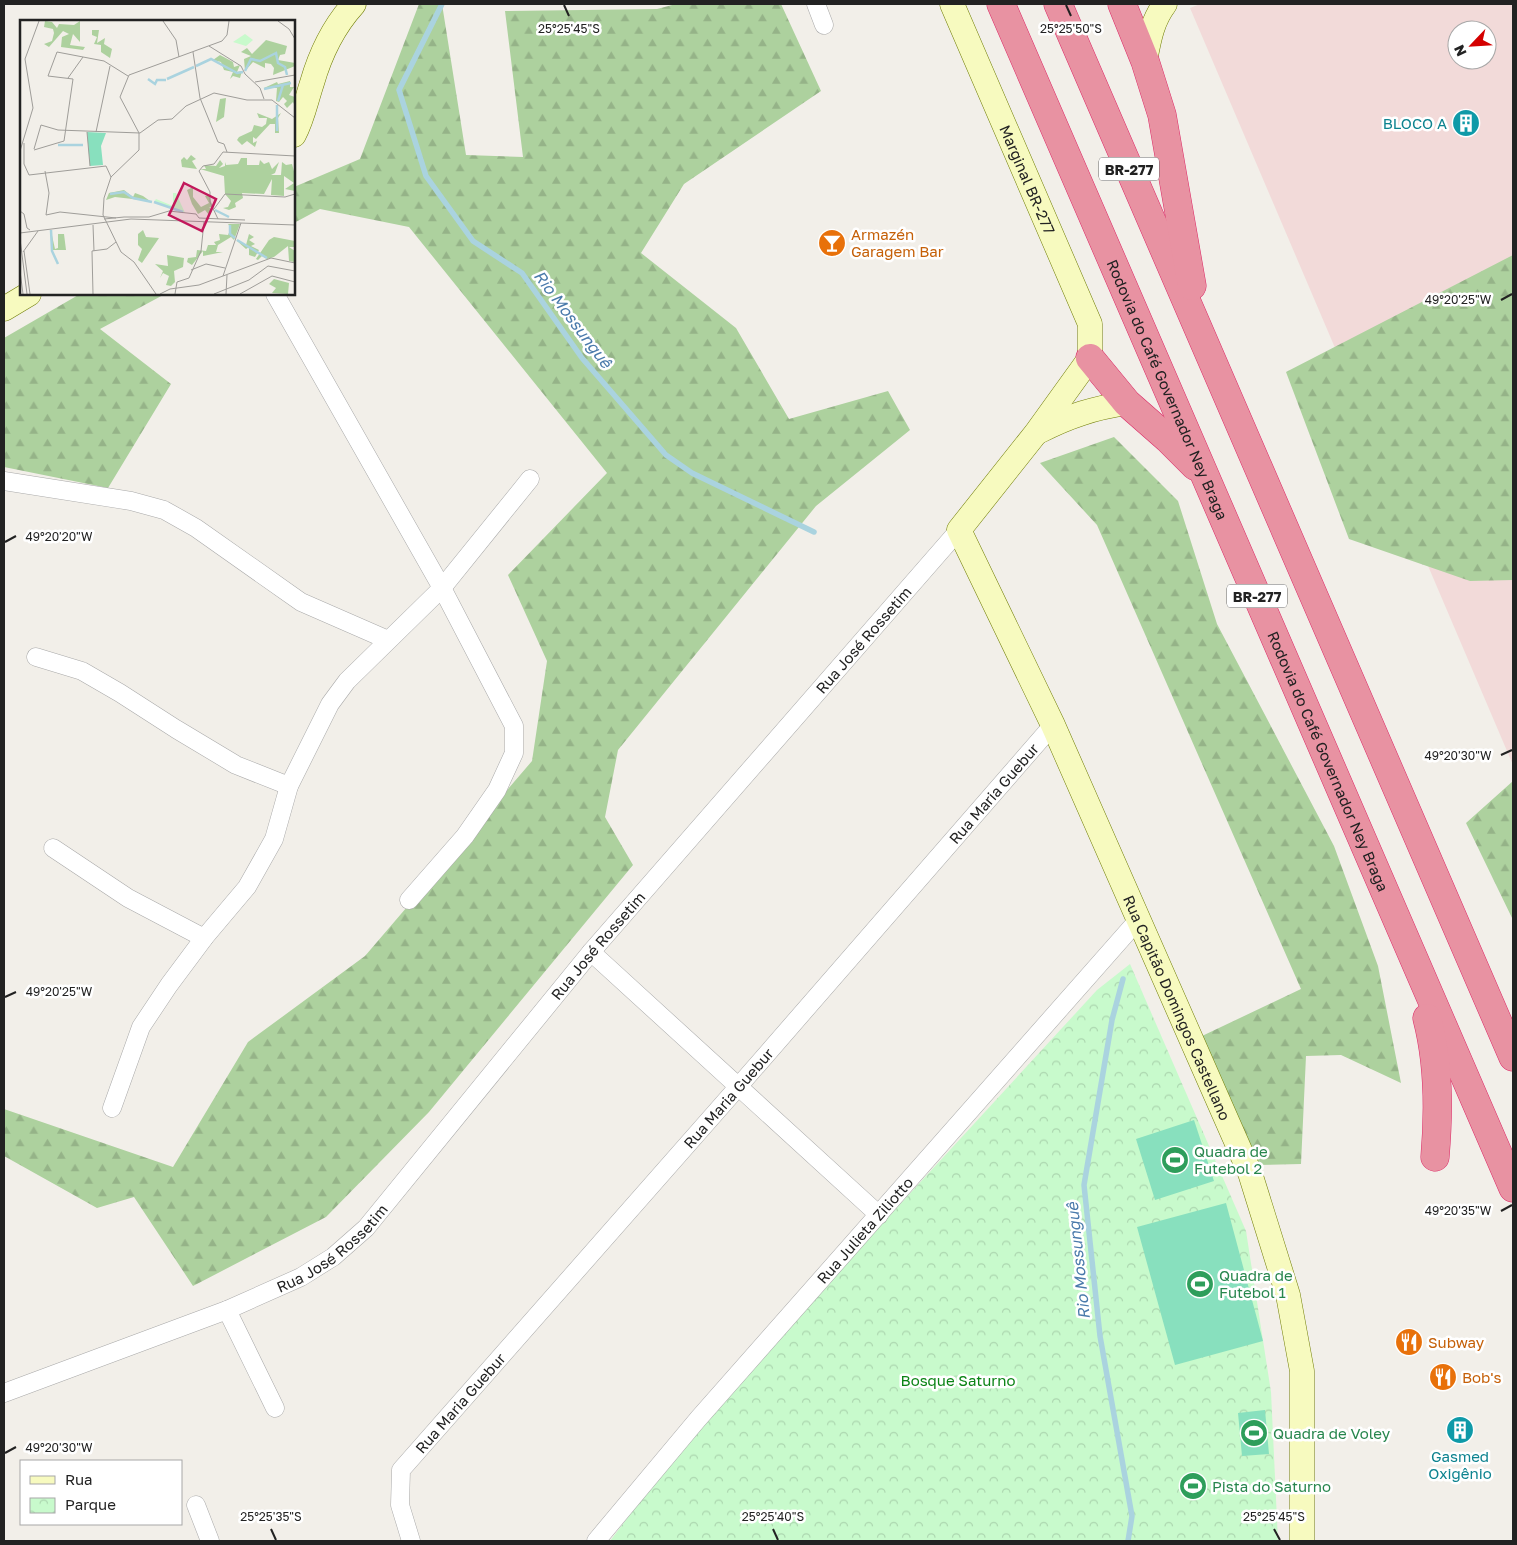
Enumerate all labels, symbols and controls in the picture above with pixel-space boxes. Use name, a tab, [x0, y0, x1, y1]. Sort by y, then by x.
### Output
inset map	[20, 20, 295, 295]
north arrow	[1447, 20, 1497, 70]
text: 25°25'45"S	[538, 21, 600, 36]
text: 25°25'50"S	[1040, 21, 1102, 36]
text: N	[1450, 42, 1470, 59]
building icon: BLOCO A	[1451, 108, 1481, 138]
place label: BLOCO A	[1383, 114, 1447, 132]
street label: Marginal BR-277	[996, 122, 1059, 237]
road number: BR-277	[1099, 157, 1159, 180]
place label: Armazén Garagem Bar	[851, 225, 944, 260]
bar icon: Armazén Garagem Bar	[817, 228, 847, 258]
street label: Rodovia do Café Governador Ney Braga	[1104, 257, 1232, 522]
water label: Rio Mossunguê	[530, 266, 617, 373]
text: 49°20'25"W	[1425, 292, 1492, 307]
text: 49°20'20"W	[25, 529, 93, 544]
street label: Rua José Rossetim	[812, 583, 915, 697]
road number: BR-277	[1227, 584, 1287, 608]
street label: Rodovia do Café Governador Ney Braga	[1264, 628, 1393, 894]
street label: Rua Maria Guebur	[945, 739, 1042, 847]
text: 49°20'30"W	[1424, 748, 1492, 763]
street label: Rua José Rossetim	[547, 888, 649, 1003]
street label: Rua Capitão Domingos Castellano	[1120, 892, 1235, 1123]
text: 49°20'25"W	[26, 984, 93, 999]
street label: Rua Maria Guebur	[679, 1044, 777, 1152]
place label: Quadra de Futebol 2	[1194, 1142, 1268, 1177]
sports icon: Quadra de Futebol 2	[1160, 1145, 1190, 1175]
street label: Rua Julieta Ziliotto	[813, 1173, 916, 1287]
street label: Rua José Rossetim	[274, 1200, 391, 1296]
water label: Rio Mossunguê	[1062, 1200, 1094, 1320]
text: 49°20'35"W	[1425, 1203, 1492, 1218]
place label: Quadra de Futebol 1	[1219, 1266, 1293, 1301]
sports icon: Quadra de Futebol 1	[1185, 1269, 1215, 1299]
restaurant icon: Subway	[1394, 1327, 1424, 1357]
place label: Subway	[1428, 1333, 1485, 1351]
street label: Rua Maria Guebur	[411, 1349, 509, 1457]
restaurant icon: Bob's	[1428, 1362, 1458, 1392]
place label: Bob's	[1462, 1368, 1501, 1386]
park label: Bosque Saturno	[901, 1371, 1015, 1389]
building icon: Gasmed Oxigênio	[1445, 1415, 1475, 1445]
sports icon: Quadra de Voley	[1239, 1418, 1269, 1448]
place label: Quadra de Voley	[1273, 1424, 1391, 1442]
text: 49°20'30"W	[25, 1440, 93, 1455]
place label: Gasmed Oxigênio	[1428, 1447, 1492, 1482]
legend	[20, 1460, 182, 1525]
text: Rua	[65, 1470, 92, 1488]
sports icon: Pista do Saturno	[1178, 1471, 1208, 1501]
place label: Pista do Saturno	[1212, 1477, 1331, 1495]
text: Parque	[65, 1495, 116, 1513]
text: 25°25'35"S	[240, 1509, 302, 1524]
text: 25°25'40"S	[742, 1509, 804, 1524]
text: 25°25'45"S	[1243, 1509, 1305, 1524]

